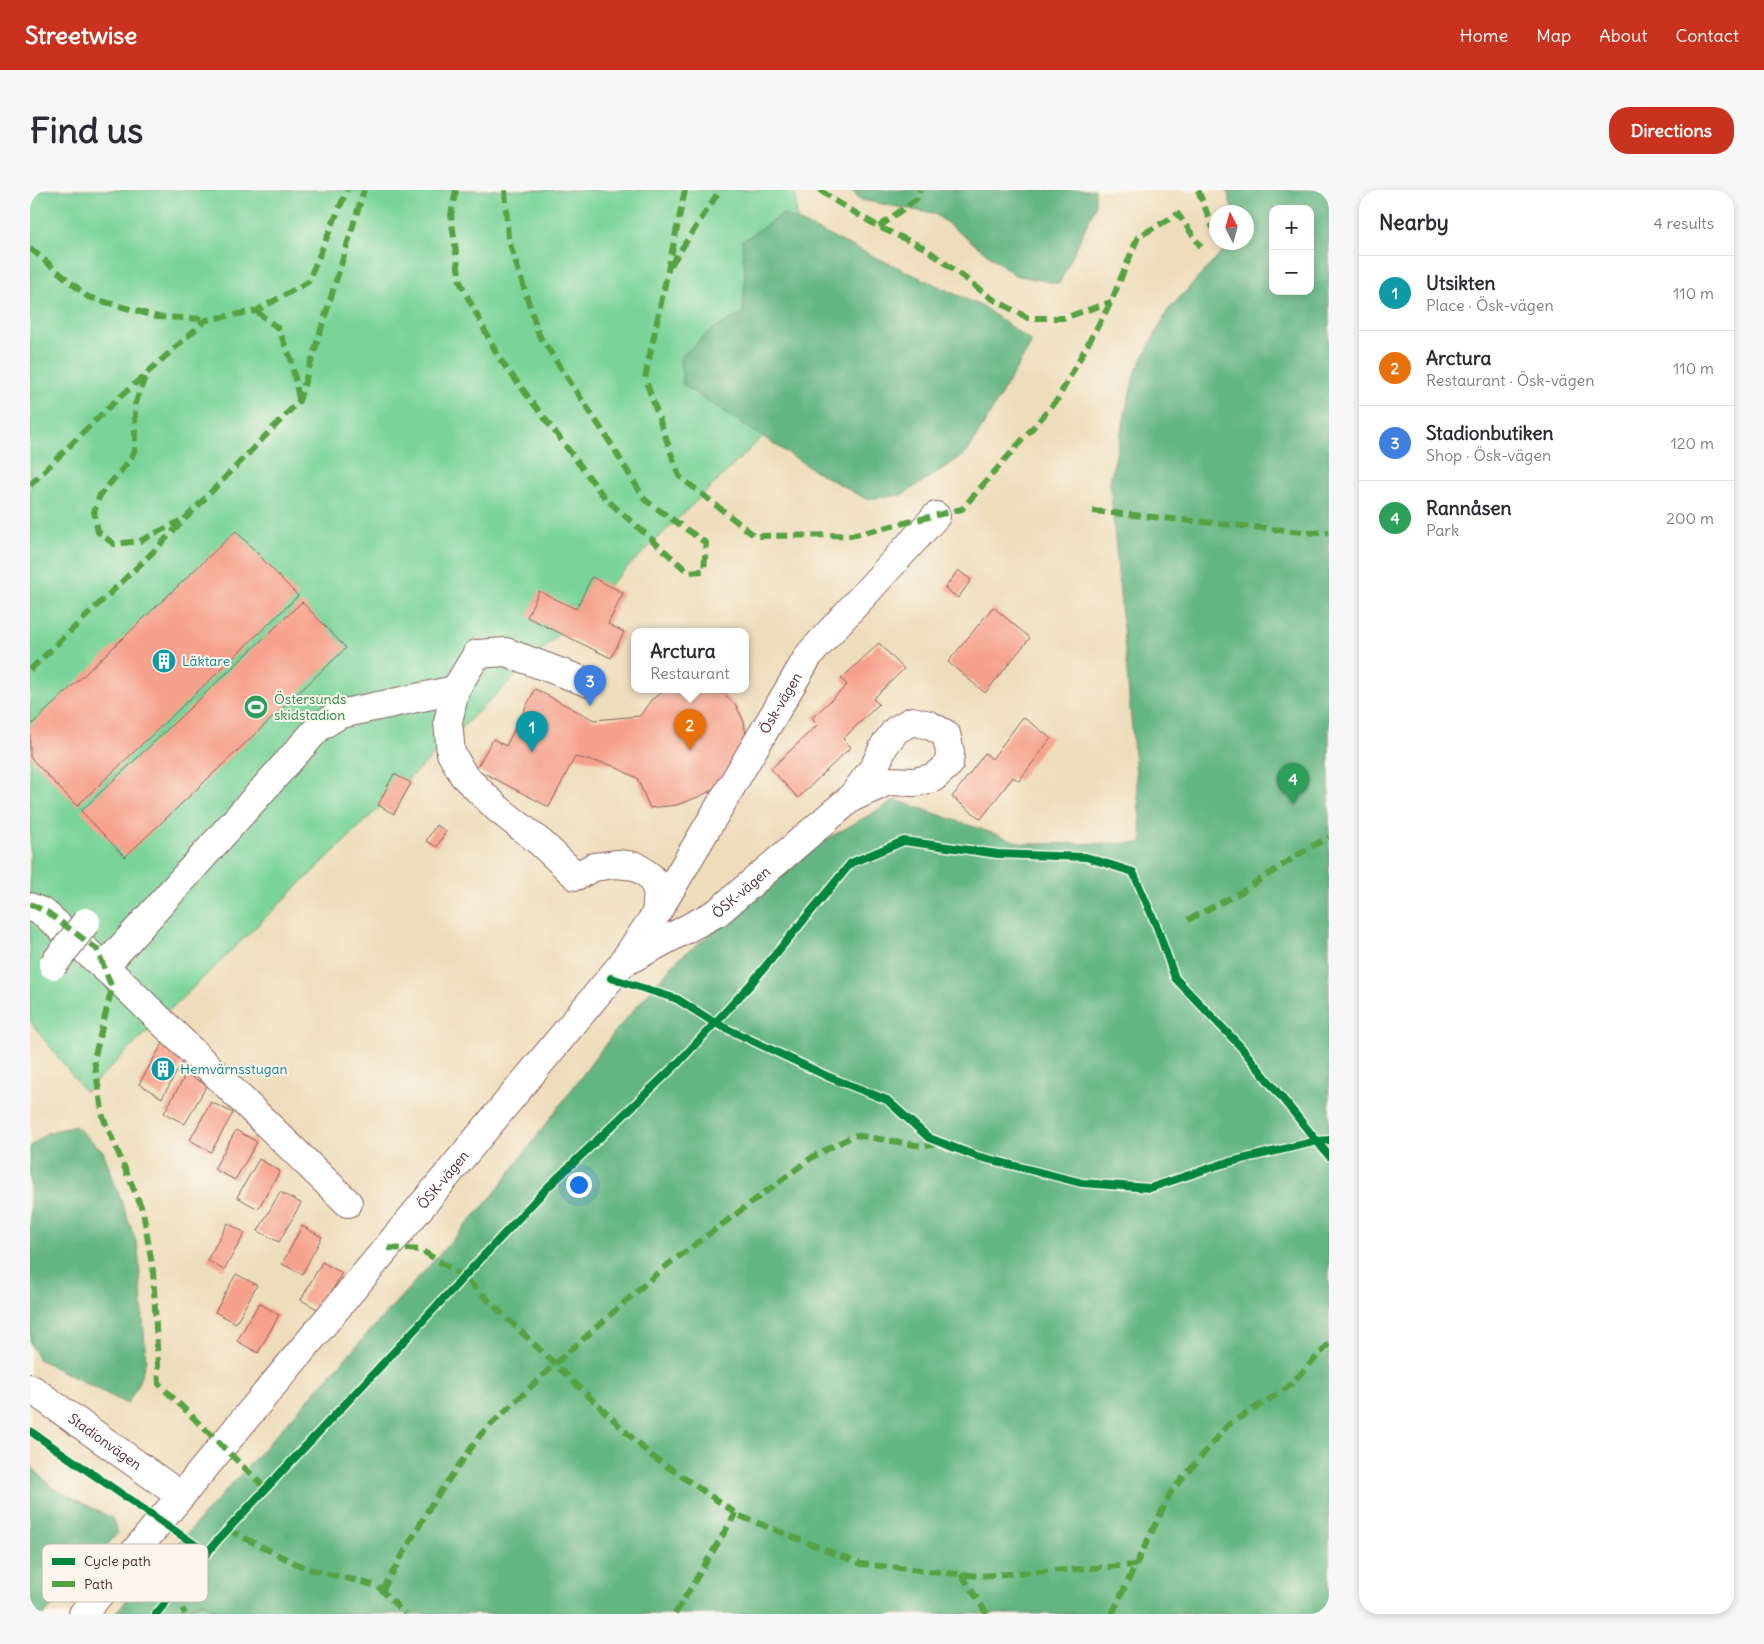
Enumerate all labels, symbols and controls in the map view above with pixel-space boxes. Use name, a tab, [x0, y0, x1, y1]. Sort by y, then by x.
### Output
text: Streetwise	[25, 20, 137, 50]
text: Home	[1460, 24, 1508, 47]
text: Map	[1536, 24, 1571, 47]
text: About	[1599, 24, 1647, 47]
text: Contact	[1675, 24, 1739, 47]
button: Directions	[1609, 107, 1734, 154]
text: Find us	[30, 108, 143, 152]
north arrow	[1209, 205, 1254, 250]
map controls	[1269, 205, 1314, 295]
button: +	[1269, 205, 1314, 250]
text: Nearby	[1379, 209, 1449, 236]
text: 4 results	[1653, 213, 1714, 233]
button: −	[1269, 250, 1314, 295]
text: Utsikten	[1426, 271, 1495, 295]
text: 1	[1392, 283, 1398, 303]
text: 110 m	[1673, 283, 1714, 303]
text: Place · Ösk-vägen	[1426, 295, 1554, 315]
text: Arctura	[1426, 346, 1491, 370]
text: 2	[1391, 358, 1399, 378]
text: 110 m	[1673, 358, 1714, 378]
text: Restaurant · Ösk-vägen	[1426, 370, 1594, 390]
text: Stadionbutiken	[1426, 421, 1554, 445]
text: 3	[1390, 433, 1400, 453]
text: 120 m	[1671, 433, 1714, 453]
text: Shop · Ösk-vägen	[1426, 445, 1551, 465]
text: Rannåsen	[1426, 496, 1512, 520]
text: 4	[1390, 508, 1400, 528]
text: 200 m	[1666, 508, 1714, 528]
text: Park	[1426, 520, 1459, 540]
popup	[631, 628, 749, 693]
text: Arctura	[650, 639, 716, 663]
building icon: Läktare	[151, 648, 177, 674]
place label: Läktare	[182, 652, 230, 670]
text: Restaurant	[650, 663, 730, 683]
pin: 3	[574, 665, 606, 706]
street label: Ösk-vägen	[756, 669, 806, 737]
place label: Östersunds skidstadion	[274, 690, 346, 724]
sports icon: Östersunds skidstadion	[243, 694, 269, 720]
pin: 2	[674, 709, 706, 750]
pin: 1	[516, 711, 548, 752]
pin: 4	[1277, 763, 1309, 804]
street label: ÖSK-vägen	[708, 862, 774, 922]
building icon: Hemvärnsstugan	[150, 1056, 176, 1082]
place label: Hemvärnsstugan	[180, 1060, 288, 1078]
street label: ÖSK-vägen	[414, 1147, 473, 1213]
your location	[566, 1172, 592, 1198]
street label: Stadionvägen	[65, 1409, 145, 1474]
legend	[42, 1544, 208, 1602]
text: Cycle path	[84, 1552, 151, 1570]
text: Path	[84, 1575, 113, 1593]

